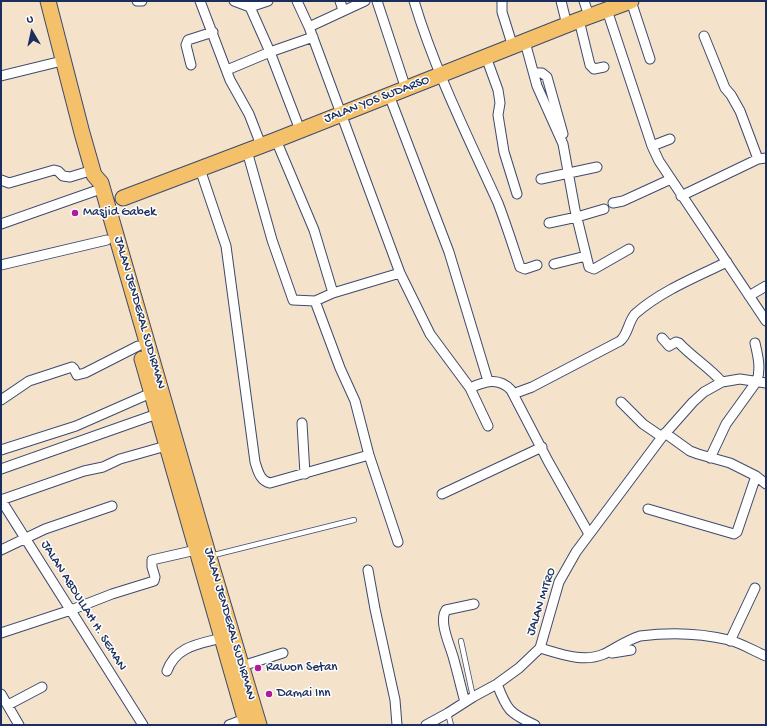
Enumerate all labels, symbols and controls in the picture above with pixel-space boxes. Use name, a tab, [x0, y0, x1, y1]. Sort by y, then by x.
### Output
north arrow	[12, 12, 52, 52]
text: U	[26, 14, 34, 27]
street label: JALAN YOS SUDARSO	[322, 73, 432, 127]
place label: Masjid Gabek	[83, 205, 156, 221]
marker: Masjid Gabek	[70, 208, 80, 218]
street label: JALAN JENDERAL SUDIRMAN	[110, 235, 168, 391]
street label: JALAN ABDULLAH H. SEMAN	[37, 538, 129, 674]
street label: JALAN JENDERAL SUDIRMAN	[200, 546, 258, 702]
street label: JALAN MITRO	[524, 566, 560, 638]
place label: Rawon Setan	[266, 660, 338, 676]
marker: Rawon Setan	[253, 663, 263, 673]
place label: Damai Inn	[277, 686, 331, 702]
marker: Damai Inn	[264, 689, 274, 699]

